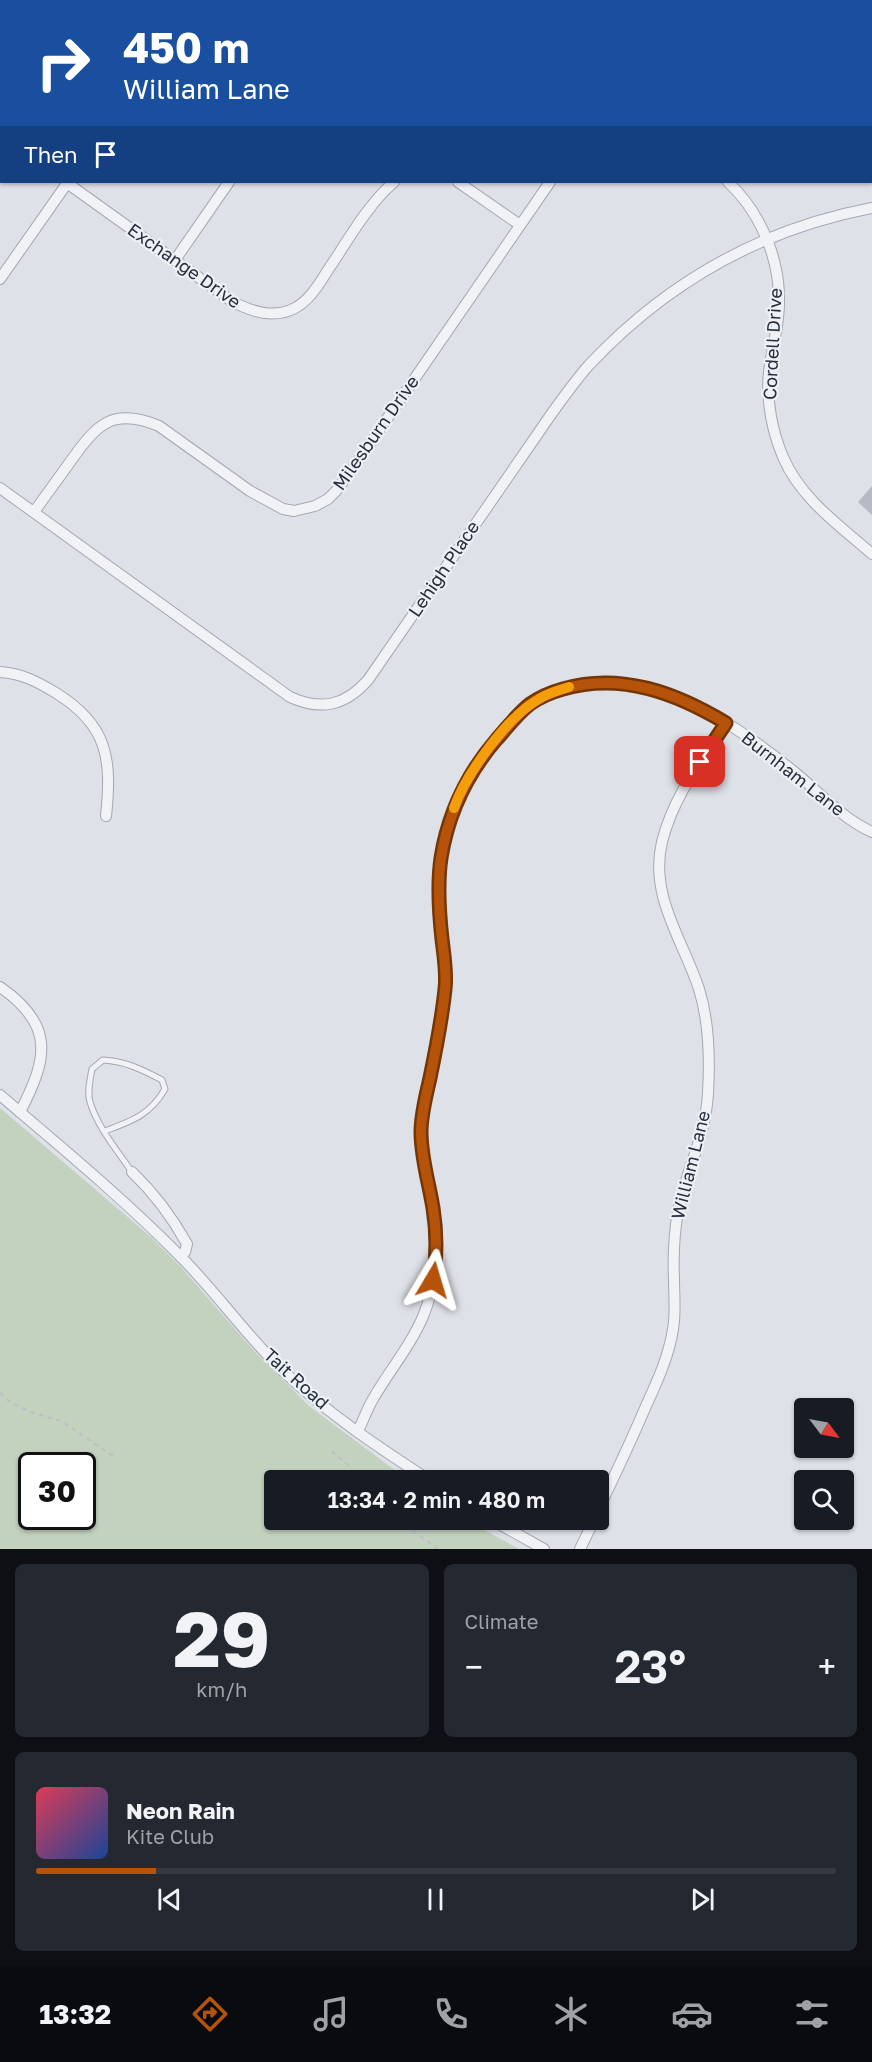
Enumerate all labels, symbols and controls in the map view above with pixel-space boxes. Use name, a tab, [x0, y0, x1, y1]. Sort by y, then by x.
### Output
text: 450 m	[123, 22, 249, 72]
icon: right	[24, 24, 102, 102]
text: William Lane	[123, 73, 290, 105]
icon: arrive	[89, 138, 122, 171]
text: Then	[24, 141, 77, 168]
street label: Exchange Drive	[124, 218, 245, 312]
street label: Cordell Drive	[758, 287, 786, 400]
street label: Milesburn Drive	[327, 371, 423, 494]
street label: Lehigh Place	[403, 516, 483, 621]
street label: Burnham Lane	[738, 726, 850, 820]
pin	[674, 736, 725, 787]
icon: arrive	[683, 745, 716, 778]
street label: William Lane	[666, 1108, 714, 1221]
position arrow	[401, 1248, 465, 1312]
street label: Tait Road	[259, 1343, 334, 1413]
north arrow	[794, 1398, 854, 1458]
map controls	[794, 1398, 854, 1530]
speed limit sign: 30	[18, 1452, 96, 1530]
button: search	[794, 1470, 854, 1530]
text: 13:34 · 2 min · 480 m	[328, 1486, 545, 1513]
text: 29	[173, 1591, 270, 1684]
text: Climate	[465, 1609, 538, 1633]
text: 23°	[614, 1639, 686, 1693]
text: −	[465, 1647, 483, 1686]
text: +	[818, 1647, 836, 1686]
text: km/h	[196, 1677, 247, 1701]
text: Neon Rain	[126, 1797, 235, 1824]
text: Kite Club	[126, 1824, 214, 1848]
icon: previous	[153, 1883, 186, 1916]
icon: pause	[419, 1883, 452, 1916]
icon: next	[686, 1883, 719, 1916]
icon: directions	[189, 1993, 231, 2035]
icon: music	[310, 1993, 352, 2035]
icon: phone	[430, 1993, 472, 2035]
icon: climate	[550, 1993, 592, 2035]
icon: car	[671, 1993, 713, 2035]
icon: filters	[791, 1993, 833, 2035]
text: 13:32	[39, 1998, 111, 2030]

